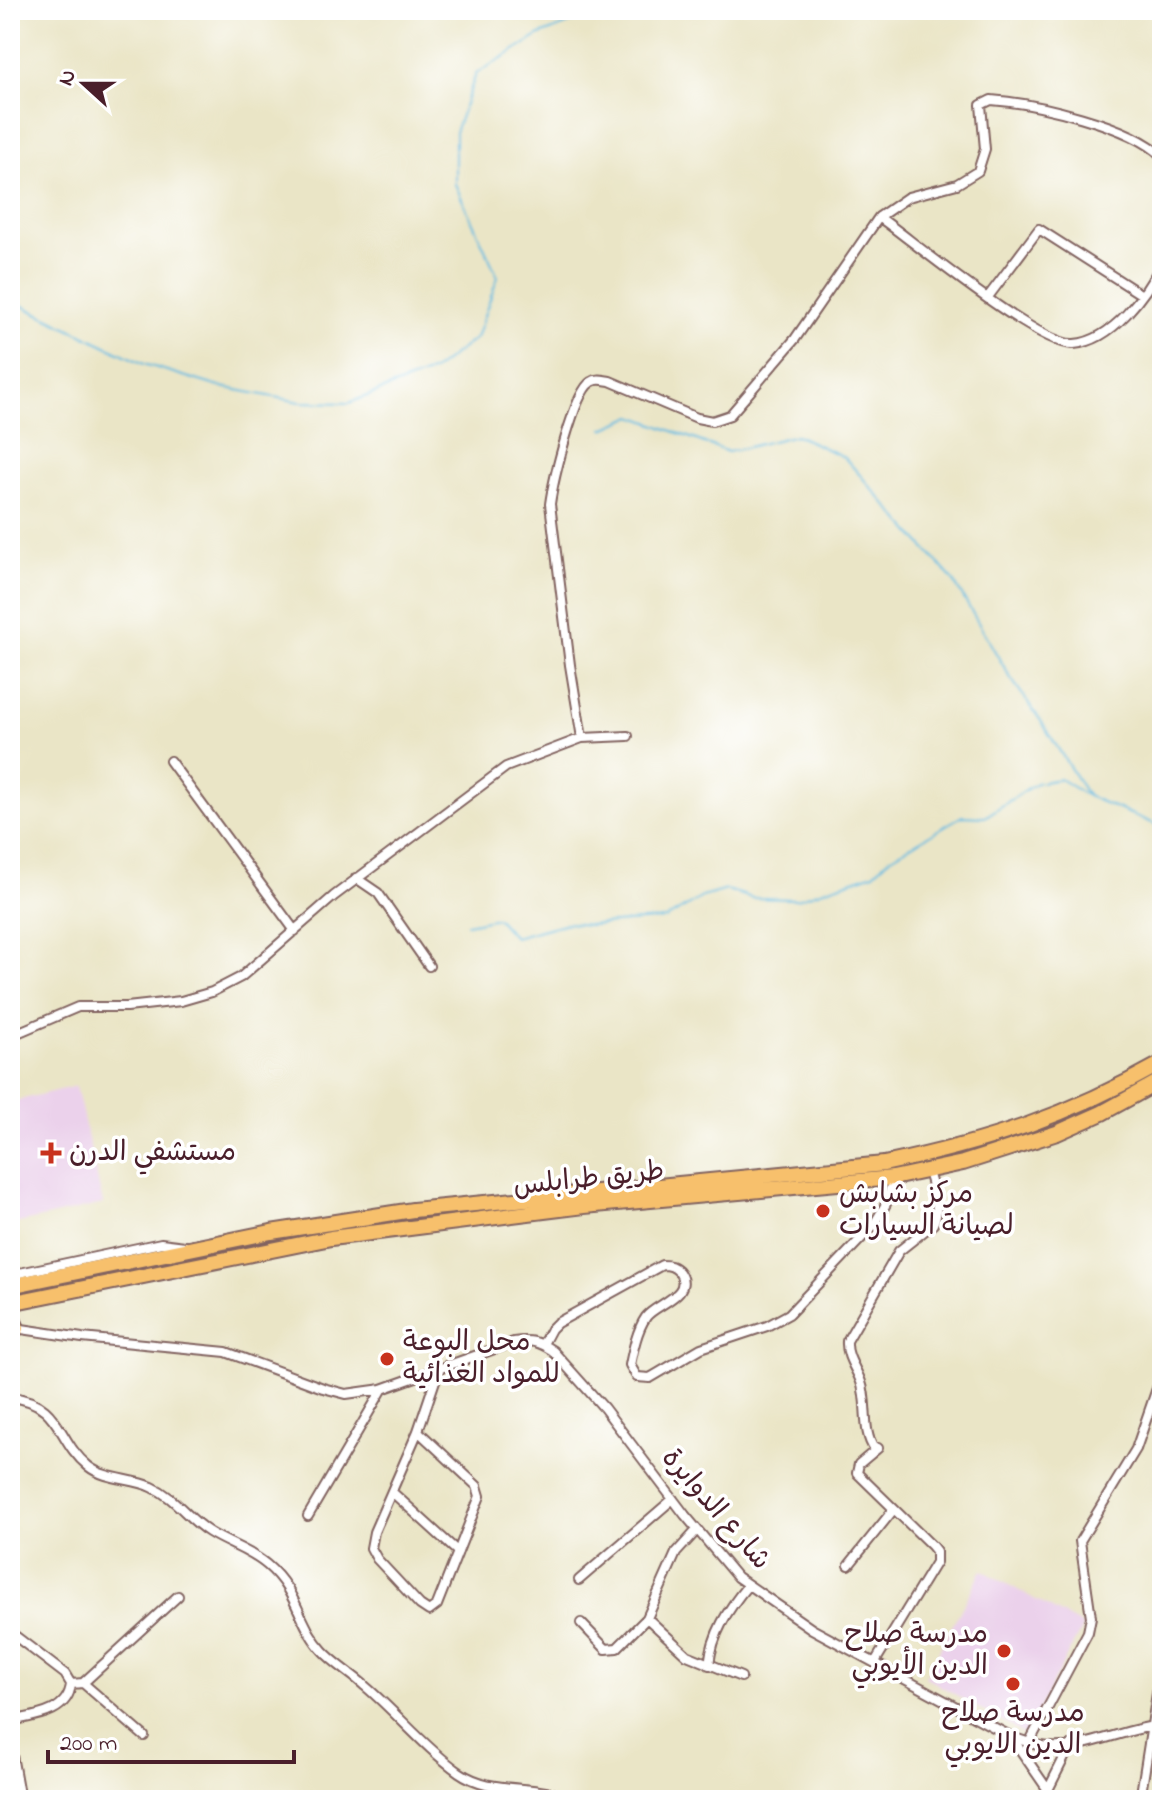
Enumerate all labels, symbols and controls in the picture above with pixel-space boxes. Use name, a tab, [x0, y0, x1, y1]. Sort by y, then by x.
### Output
north arrow	[44, 44, 124, 124]
text: N	[51, 65, 86, 91]
place label: مستشفي الدرن	[69, 1133, 236, 1175]
marker: مستشفي الدرن	[40, 1142, 62, 1164]
street label: طريق طرابلس	[511, 1152, 667, 1208]
place label: مركز بشابش لصيانة السيارات	[839, 1175, 1014, 1248]
marker: مركز بشابش لصيانة السيارات	[814, 1202, 832, 1220]
place label: محل البوعة للمواد الغذائية	[403, 1323, 560, 1396]
marker: محل البوعة للمواد الغذائية	[378, 1350, 396, 1368]
street label: شارع الدوايرة	[650, 1440, 780, 1580]
place label: مدرسة صلاح الدين الأيوبي	[845, 1615, 988, 1689]
marker: مدرسة صلاح الدين الأيوبي	[995, 1642, 1013, 1660]
marker: مدرسة صلاح الدين الايوبي	[1004, 1675, 1022, 1693]
place label: مدرسة صلاح الدين الايوبي	[941, 1694, 1085, 1768]
scale bar	[48, 1714, 294, 1764]
text: 200 m	[60, 1727, 117, 1762]

